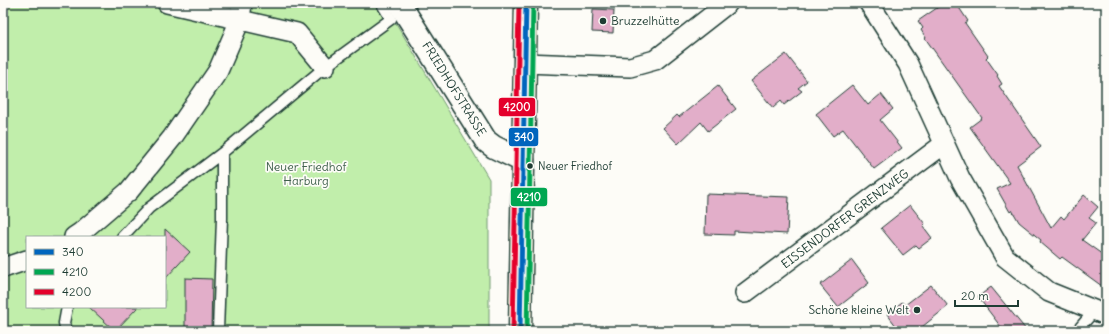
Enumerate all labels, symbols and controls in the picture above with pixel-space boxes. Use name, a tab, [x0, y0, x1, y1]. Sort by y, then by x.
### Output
place label: Bruzzelhütte	[611, 13, 679, 28]
marker: Bruzzelhütte	[598, 16, 608, 26]
street label: FRIEDHOFSTRASSE	[419, 39, 490, 139]
line badge: 4200	[498, 97, 536, 117]
text: 4200	[504, 100, 530, 114]
line badge: 340	[508, 127, 539, 147]
text: 340	[514, 130, 534, 144]
park label: Neuer Friedhof Harburg	[266, 159, 347, 188]
place label: Neuer Friedhof	[538, 159, 612, 173]
marker: Neuer Friedhof	[525, 161, 535, 171]
street label: EISSENDORFER GRENZWEG	[778, 166, 912, 271]
line badge: 4210	[510, 187, 548, 207]
text: 4210	[517, 190, 541, 204]
legend	[26, 236, 166, 308]
text: 340	[62, 244, 84, 259]
text: 4210	[62, 264, 88, 279]
scale bar	[955, 282, 1018, 308]
text: 4200	[62, 284, 91, 299]
text: 20 m	[961, 288, 989, 303]
place label: Schöne kleine Welt	[808, 302, 909, 317]
marker: Schöne kleine Welt	[912, 305, 922, 315]

